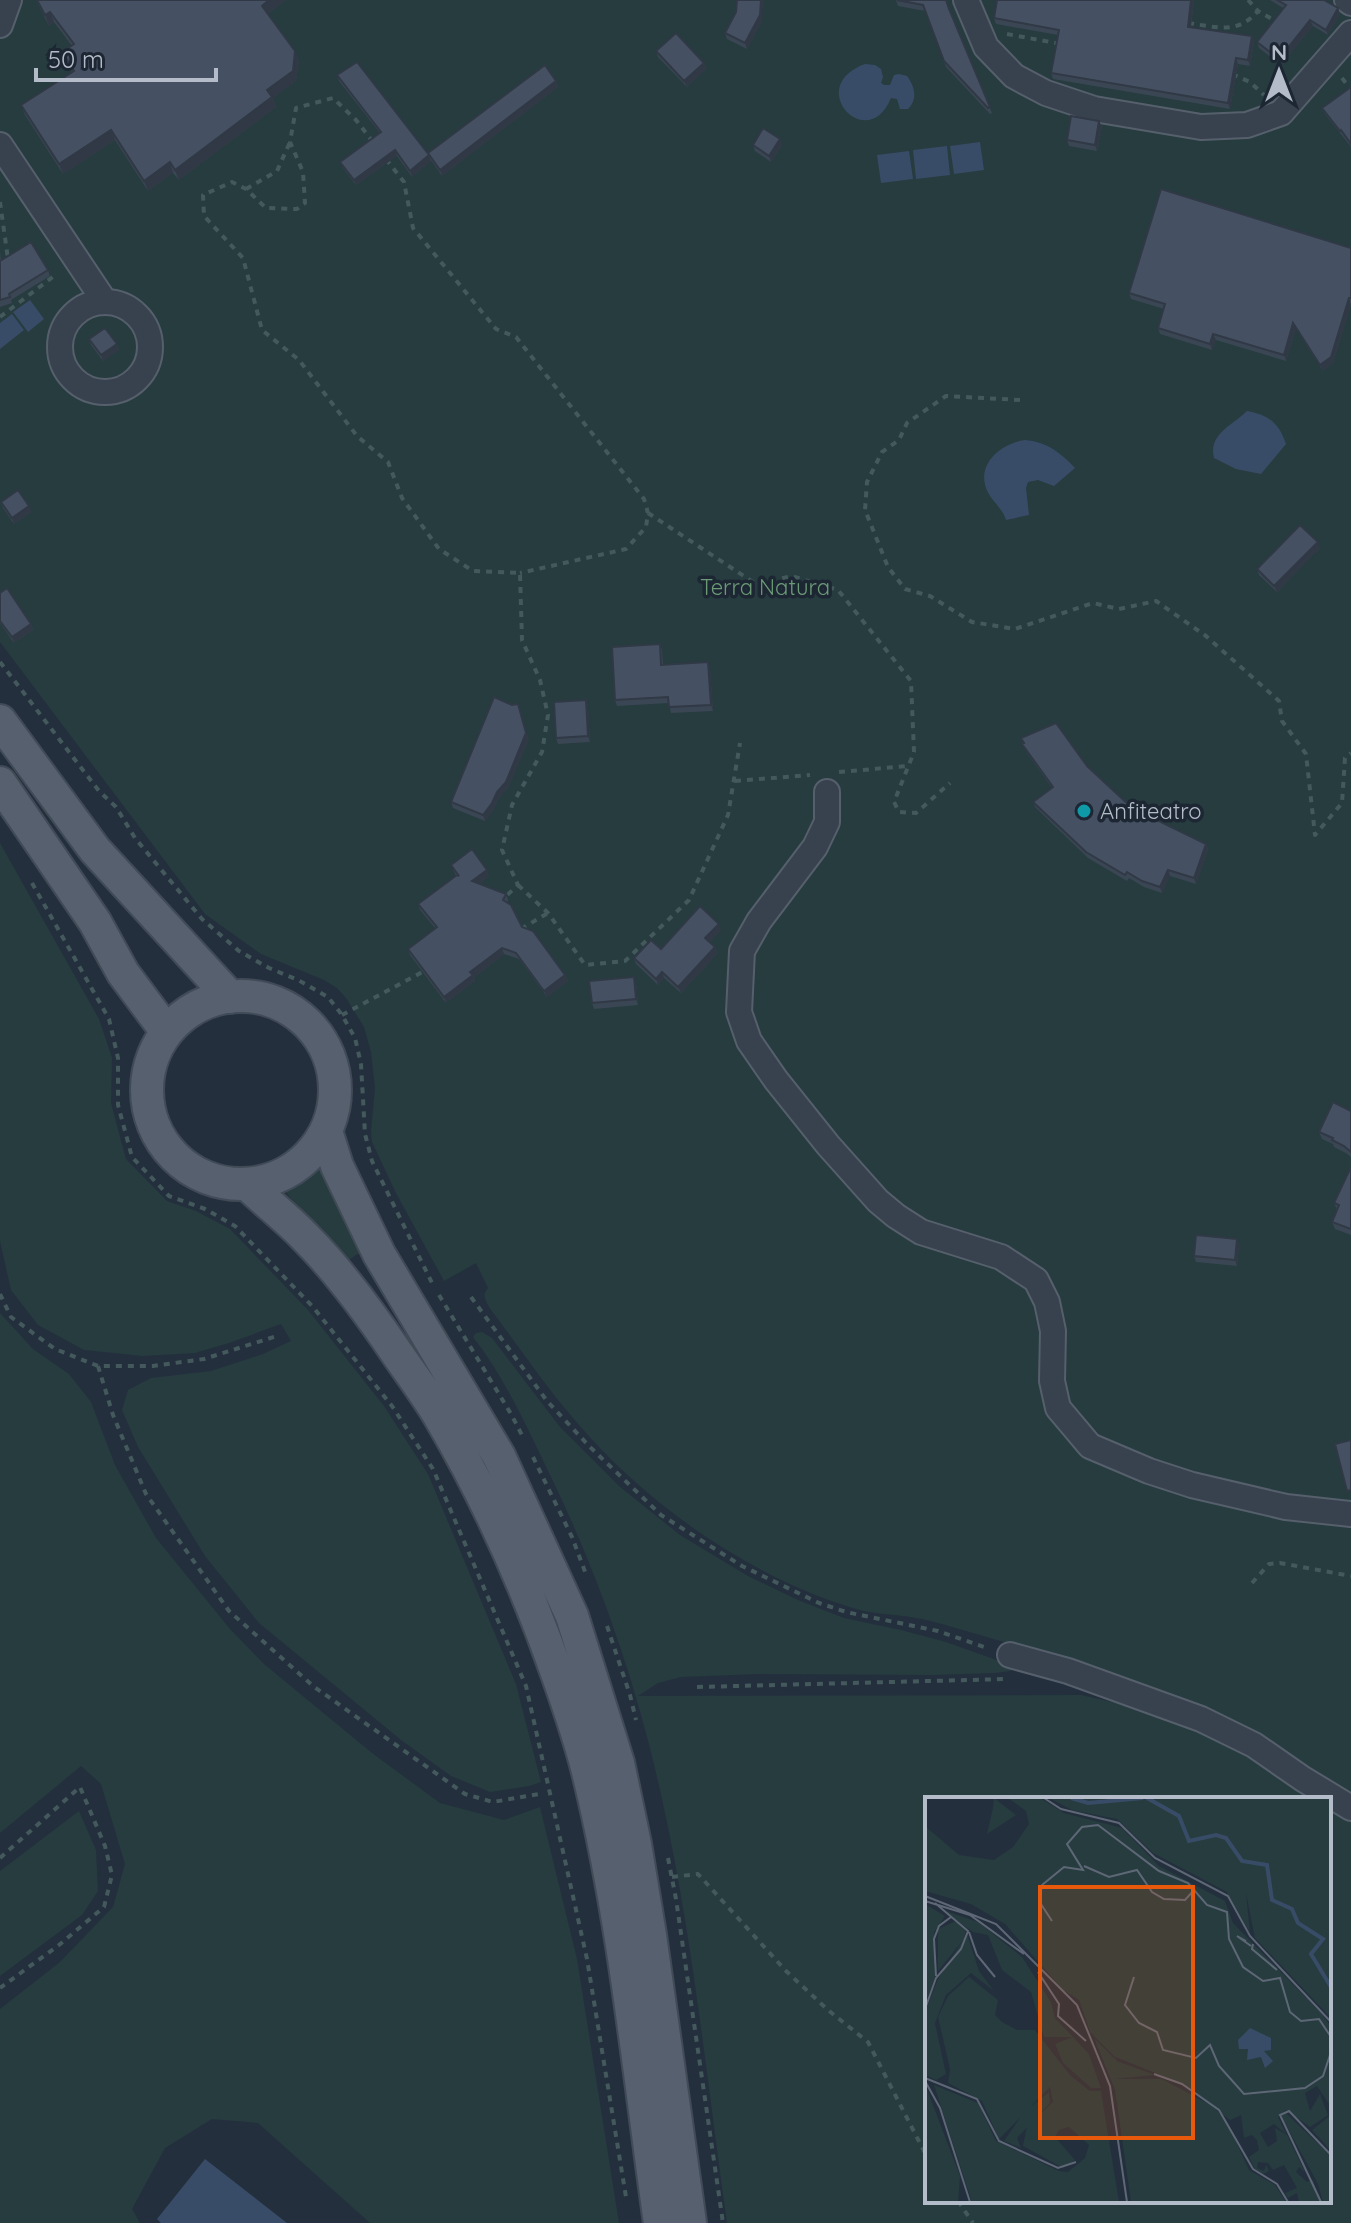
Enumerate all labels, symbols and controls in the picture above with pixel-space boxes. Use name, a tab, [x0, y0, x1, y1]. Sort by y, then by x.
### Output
scale bar	[36, 32, 216, 82]
north arrow	[1239, 32, 1319, 112]
text: N	[1271, 38, 1287, 66]
text: 50 m	[48, 44, 104, 74]
park label: Terra Natura	[700, 573, 830, 601]
place label: Anfiteatro	[1100, 797, 1202, 825]
marker: Anfiteatro	[1075, 802, 1093, 820]
inset map	[925, 1797, 1331, 2203]

